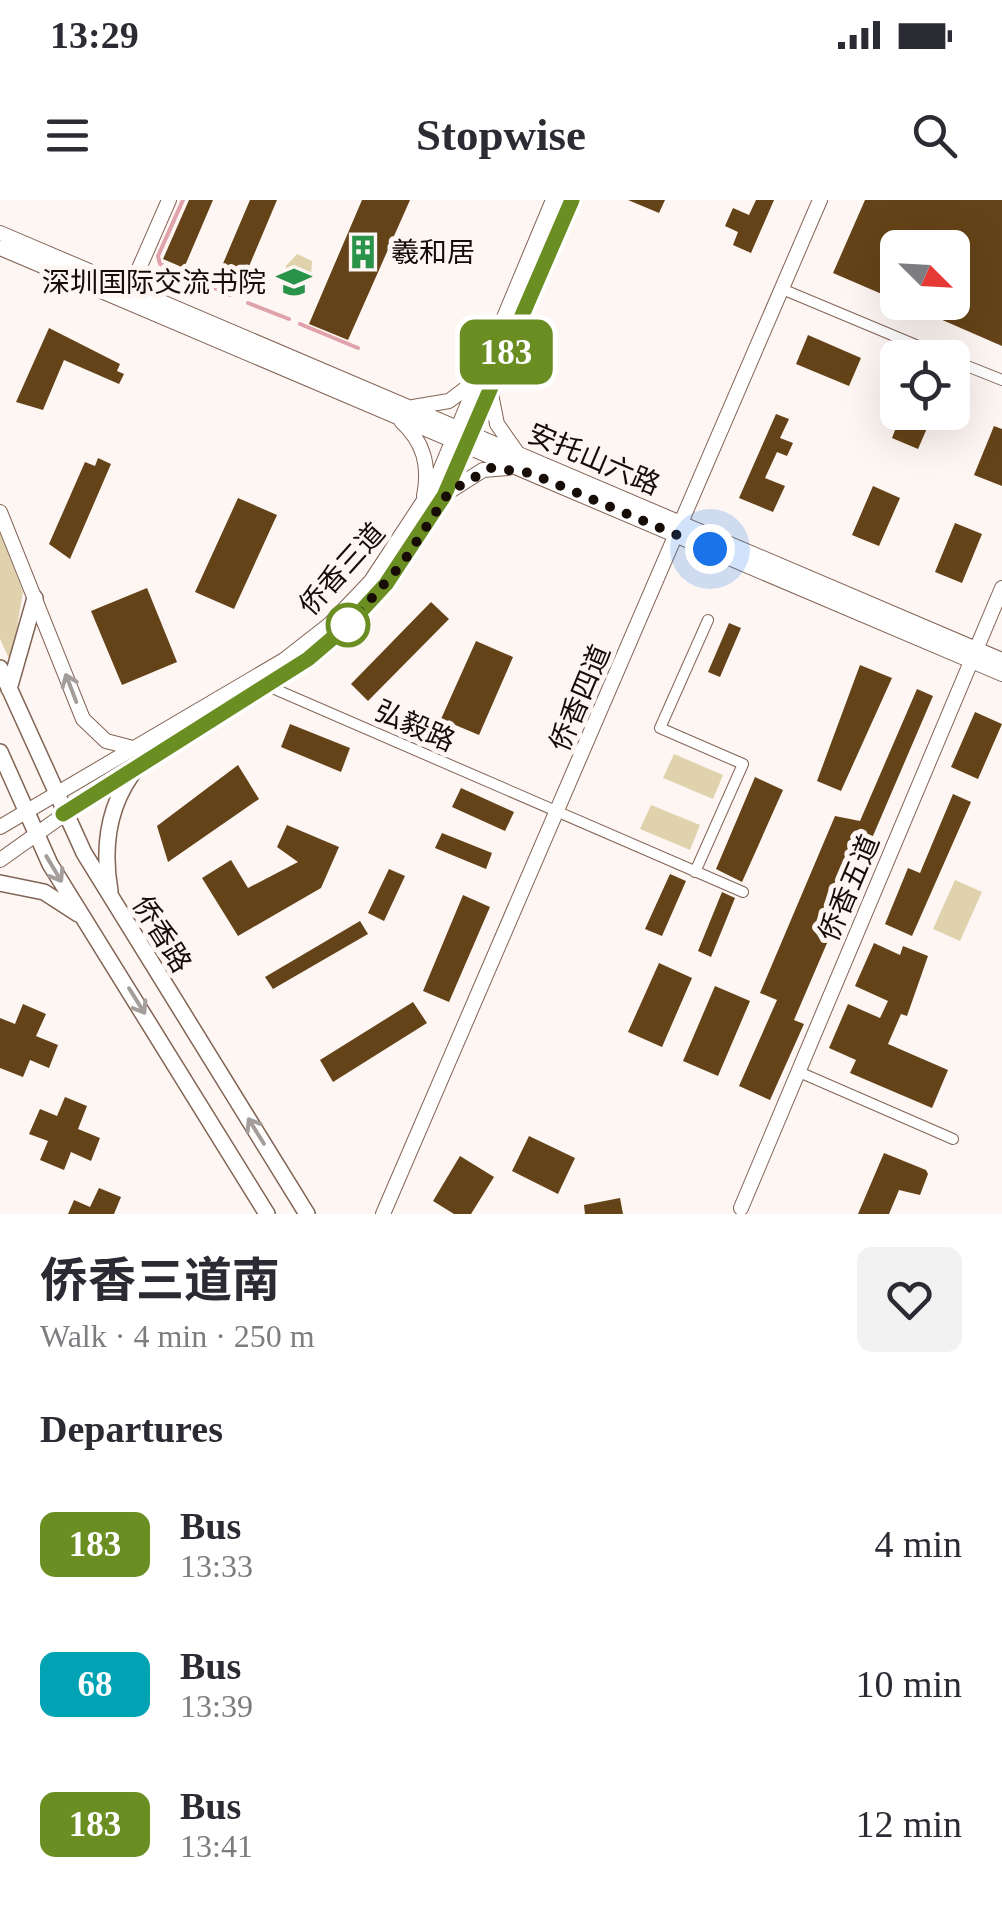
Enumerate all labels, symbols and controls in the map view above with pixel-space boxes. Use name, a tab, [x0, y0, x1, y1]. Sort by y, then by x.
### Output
text: 13:29	[50, 14, 139, 56]
icon: menu	[40, 108, 95, 163]
icon: search	[907, 108, 962, 163]
text: Stopwise	[416, 110, 586, 160]
north arrow	[880, 230, 970, 320]
map controls	[880, 230, 970, 430]
building icon: 羲和居	[344, 233, 382, 271]
place label: 羲和居	[391, 237, 475, 268]
school or university icon: 深圳国际交流书院	[275, 263, 313, 301]
place label: 深圳国际交流书院	[42, 267, 266, 298]
line badge: 183	[448, 320, 564, 384]
text: 183	[480, 333, 532, 372]
button: locate	[880, 340, 970, 430]
street label: 安托山六路	[524, 417, 664, 501]
street label: 侨香三道	[293, 517, 391, 621]
your location	[685, 524, 735, 574]
unlabelled marker	[327, 604, 369, 646]
street label: 侨香四道	[544, 640, 616, 756]
one-way arrow	[60, 674, 78, 704]
street label: 弘毅路	[370, 695, 460, 757]
street label: 侨香五道	[813, 830, 885, 946]
one-way arrow	[44, 854, 64, 883]
street label: 侨香路	[127, 890, 197, 978]
one-way arrow	[127, 987, 148, 1015]
one-way arrow	[245, 1117, 266, 1146]
button: heart	[857, 1247, 962, 1352]
text: 侨香三道南	[40, 1254, 280, 1307]
text: Walk · 4 min · 250 m	[40, 1318, 315, 1354]
text: Departures	[40, 1408, 223, 1450]
text: Bus	[180, 1505, 241, 1547]
text: 4 min	[874, 1523, 962, 1565]
text: 183	[69, 1525, 121, 1564]
text: 13:33	[180, 1548, 253, 1584]
text: Bus	[180, 1645, 241, 1687]
text: 10 min	[855, 1663, 962, 1705]
text: 68	[78, 1665, 113, 1704]
text: 13:39	[180, 1688, 253, 1724]
text: Bus	[180, 1785, 241, 1827]
text: 12 min	[855, 1803, 962, 1845]
text: 183	[69, 1805, 121, 1844]
text: 13:41	[180, 1828, 253, 1864]

